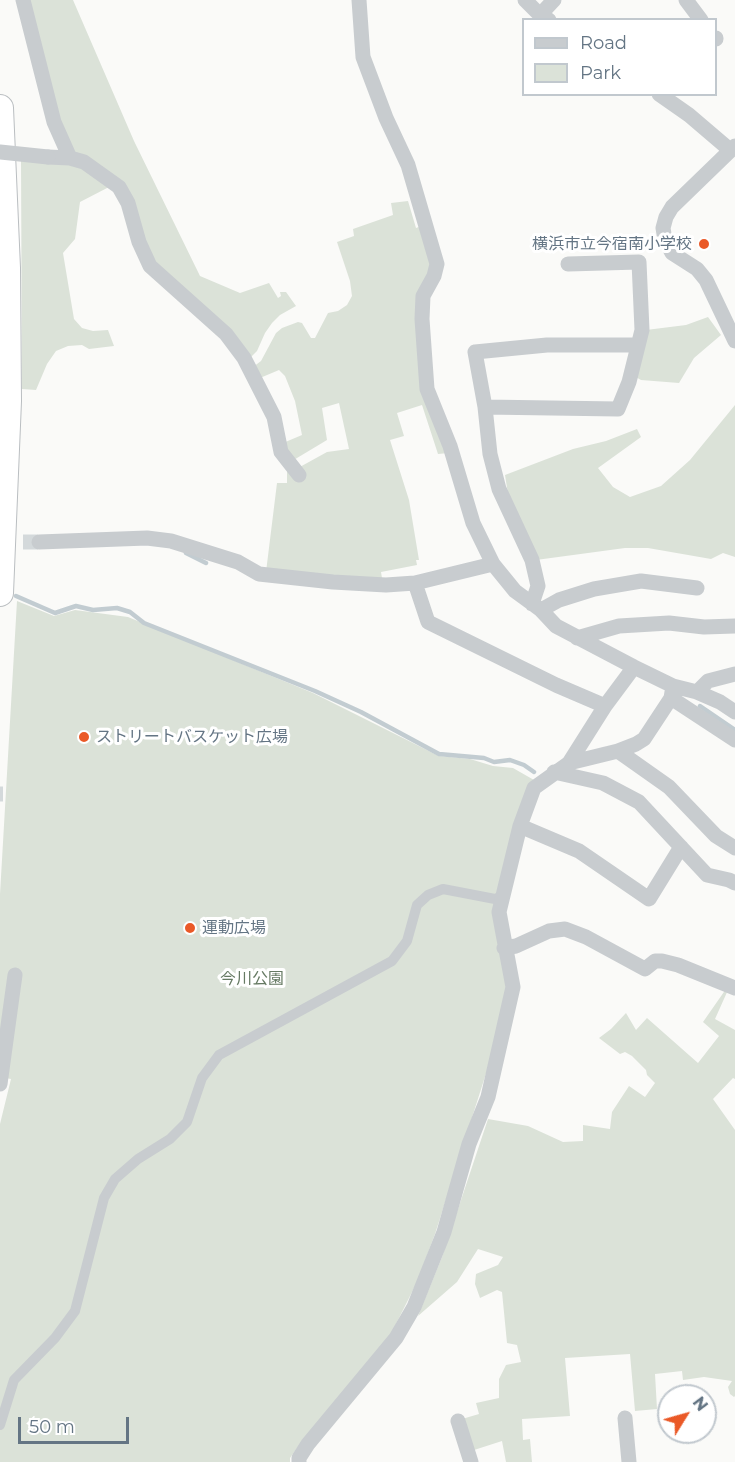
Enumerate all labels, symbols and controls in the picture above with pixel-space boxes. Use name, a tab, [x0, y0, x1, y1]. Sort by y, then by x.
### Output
legend	[522, 18, 717, 96]
text: Road	[580, 32, 627, 54]
text: Park	[580, 62, 621, 84]
place label: 横浜市立今宿南小学校	[532, 234, 692, 254]
marker: 横浜市立今宿南小学校	[697, 237, 711, 251]
place label: ストリートバスケット広場	[96, 727, 288, 747]
marker: ストリートバスケット広場	[77, 730, 91, 744]
place label: 運動広場	[202, 918, 266, 938]
marker: 運動広場	[183, 921, 197, 935]
park label: 今川公園	[220, 969, 284, 989]
north arrow	[657, 1384, 717, 1444]
text: N	[689, 1393, 712, 1415]
scale bar	[21, 1405, 132, 1443]
text: 50 m	[29, 1416, 75, 1438]

